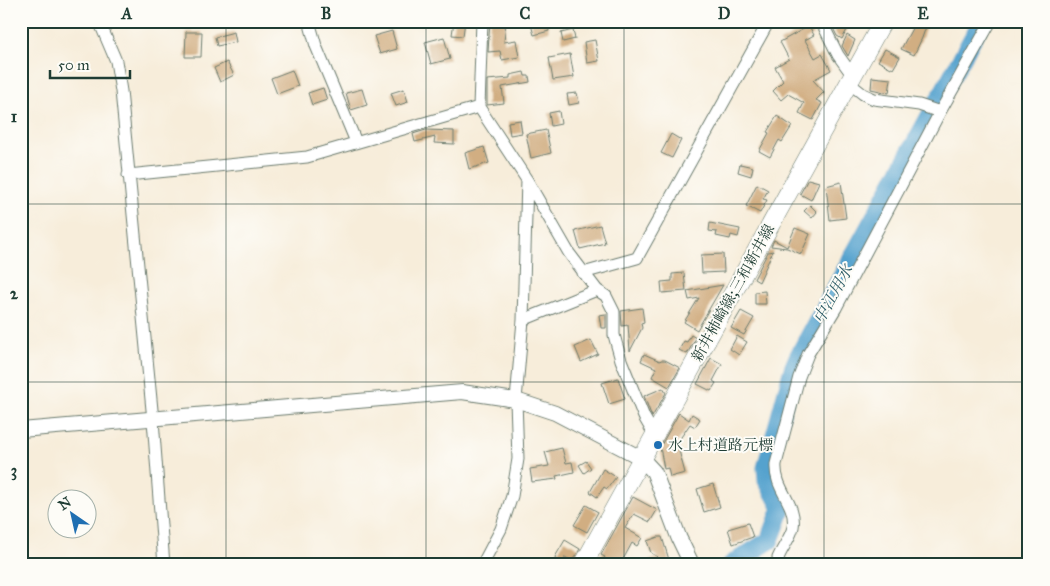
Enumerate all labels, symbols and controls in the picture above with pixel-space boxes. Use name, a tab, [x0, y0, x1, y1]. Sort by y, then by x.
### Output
text: A	[121, 4, 133, 23]
text: B	[321, 4, 331, 23]
text: C	[520, 4, 531, 23]
text: D	[718, 4, 731, 23]
text: E	[917, 4, 929, 23]
scale bar	[50, 48, 130, 80]
text: 50 m	[58, 56, 90, 74]
text: 1	[11, 107, 18, 126]
street label: 新井柿崎線;三和新井線	[688, 221, 778, 365]
water label: 中江用水	[809, 260, 858, 327]
text: 2	[10, 284, 19, 303]
place label: 水上村道路元標	[668, 436, 773, 454]
marker: 水上村道路元標	[652, 439, 664, 451]
text: 3	[11, 461, 17, 481]
north arrow	[48, 488, 98, 538]
text: N	[55, 493, 75, 514]

